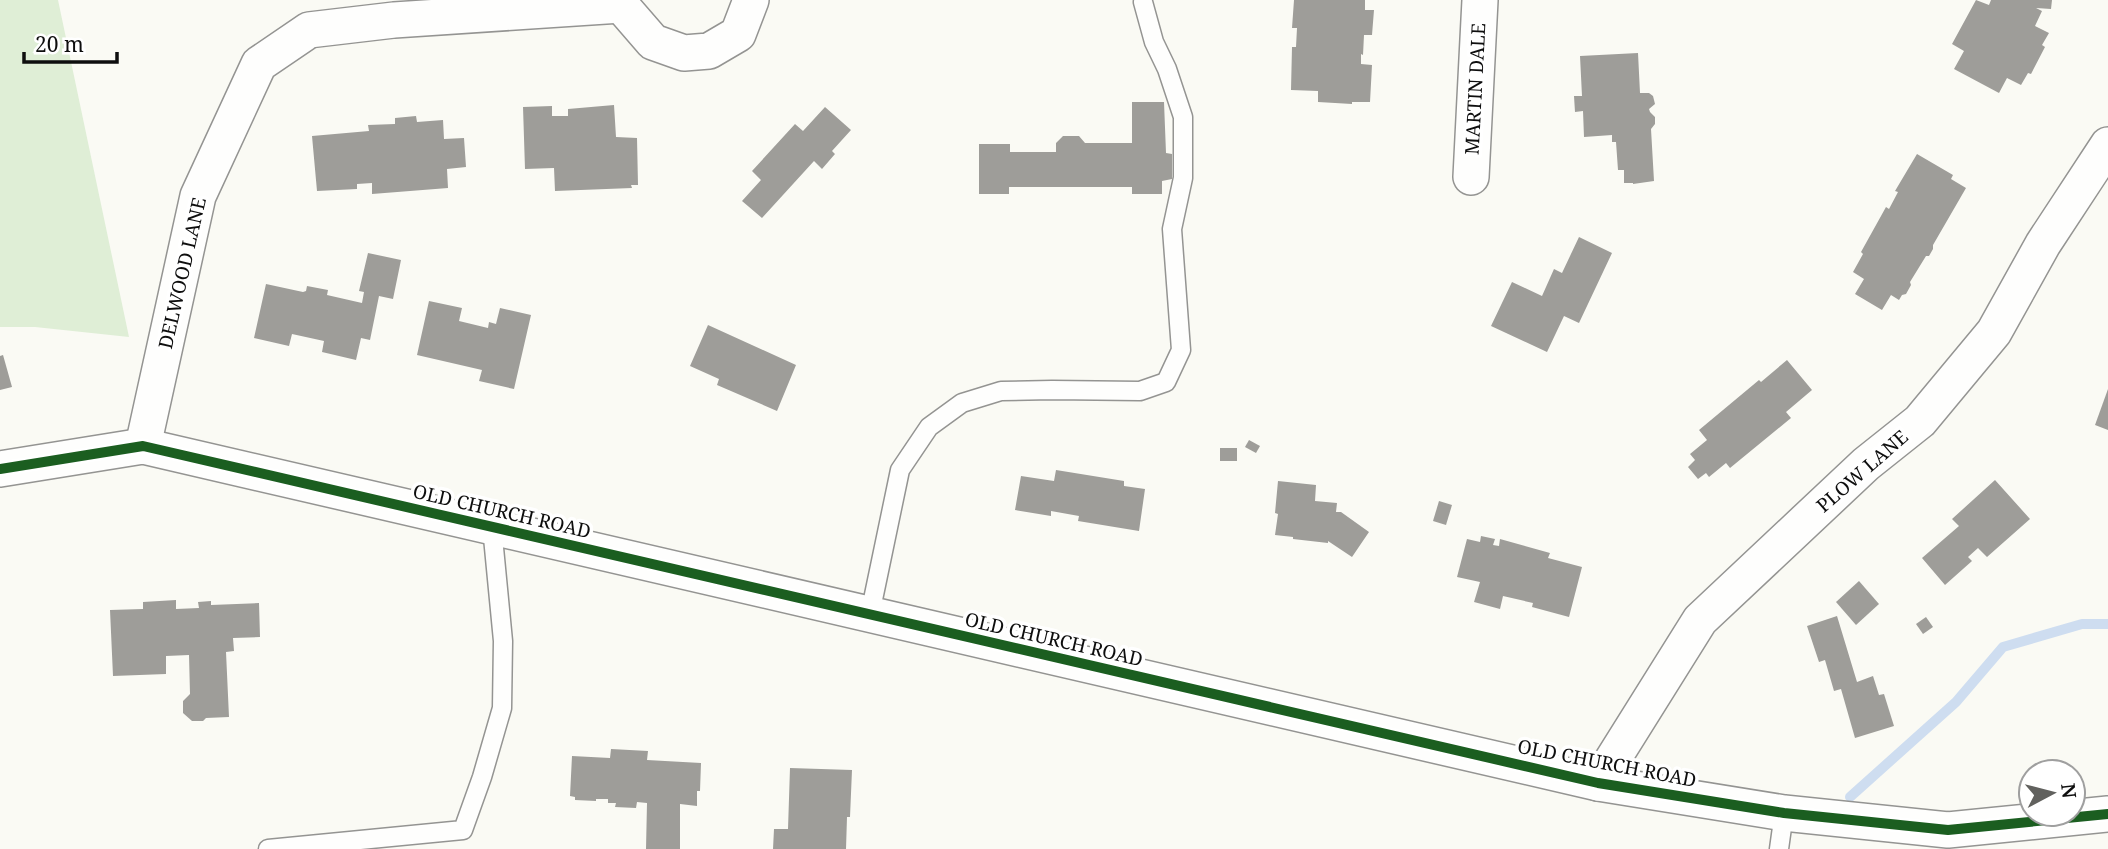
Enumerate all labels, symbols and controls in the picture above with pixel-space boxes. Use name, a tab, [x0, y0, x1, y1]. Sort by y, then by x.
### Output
scale bar	[24, 21, 117, 65]
street label: MARTIN DALE	[1459, 22, 1491, 156]
text: 20 m	[35, 30, 84, 58]
street label: DELWOOD LANE	[152, 195, 212, 351]
street label: PLOW LANE	[1811, 424, 1913, 518]
street label: OLD CHURCH ROAD	[410, 478, 594, 544]
street label: OLD CHURCH ROAD	[962, 606, 1146, 672]
street label: OLD CHURCH ROAD	[1515, 733, 1699, 793]
north arrow	[2017, 758, 2087, 828]
text: N	[2055, 782, 2083, 800]

